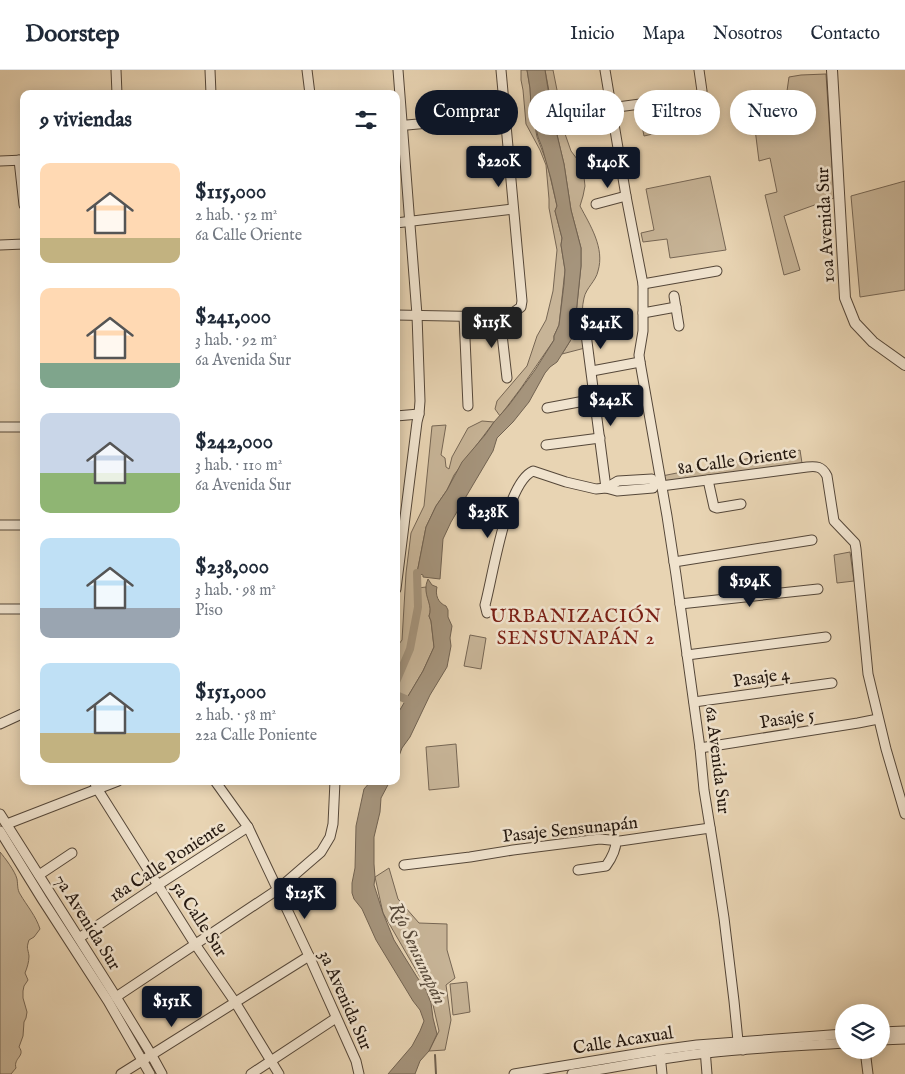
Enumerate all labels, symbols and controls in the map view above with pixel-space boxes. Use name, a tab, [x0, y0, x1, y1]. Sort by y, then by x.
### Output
text: Doorstep	[25, 19, 120, 50]
text: Inicio	[570, 23, 615, 46]
text: Mapa	[643, 23, 685, 46]
text: Nosotros	[713, 23, 782, 46]
text: Contacto	[810, 23, 880, 46]
chip: Comprar	[415, 90, 518, 135]
chip: Alquilar	[528, 90, 624, 135]
chip: Filtros	[634, 90, 720, 135]
chip: Nuevo	[730, 90, 816, 135]
icon: filters	[352, 106, 380, 134]
text: 9 viviendas	[40, 107, 132, 134]
pin: $220K	[464, 146, 534, 188]
pin: $140K	[573, 146, 643, 189]
text: $220K	[477, 152, 521, 172]
text: $140K	[587, 153, 629, 173]
street label: 10a Avenida Sur	[812, 166, 841, 283]
text: $115,000	[195, 179, 266, 206]
icon: home	[80, 183, 140, 243]
text: 2 hab. · 52 m²	[195, 206, 278, 226]
text: 6a Calle Oriente	[195, 226, 302, 246]
text: $241,000	[195, 304, 271, 331]
pin: $115K	[457, 306, 527, 349]
icon: home	[80, 308, 140, 368]
pin: $241K	[566, 308, 636, 350]
text: $115K	[473, 313, 511, 333]
text: $241K	[580, 314, 622, 334]
text: 3 hab. · 92 m²	[195, 331, 277, 351]
text: 6a Avenida Sur	[195, 351, 291, 371]
pin: $242K	[576, 384, 646, 427]
text: $242K	[589, 391, 633, 411]
text: $242,000	[195, 429, 273, 456]
icon: home	[80, 433, 140, 493]
street label: 8a Calle Oriente	[676, 442, 798, 481]
text: 3 hab. · 110 m²	[195, 456, 282, 476]
text: 6a Avenida Sur	[195, 476, 291, 496]
pin: $238K	[453, 496, 523, 539]
text: $238K	[468, 503, 508, 523]
text: $238,000	[195, 554, 269, 581]
icon: home	[80, 558, 140, 618]
pin: $194K	[715, 566, 785, 608]
text: $194K	[729, 572, 771, 592]
text: 3 hab. · 98 m²	[195, 581, 276, 601]
text: Piso	[195, 601, 223, 621]
district label: URBANIZACIÓN SENSUNAPÁN 2	[490, 604, 662, 651]
street label: Pasaje 4	[731, 663, 791, 694]
text: $151,000	[195, 679, 266, 706]
icon: home	[80, 683, 140, 743]
street label: Pasaje 5	[758, 704, 817, 735]
street label: 6a Avenida Sur	[699, 705, 735, 816]
text: 2 hab. · 58 m²	[195, 706, 276, 726]
text: 22a Calle Poniente	[195, 726, 317, 746]
street label: Pasaje Sensunapán	[501, 812, 639, 849]
street label: 18a Calle Poniente	[105, 816, 230, 908]
street label: 7a Avenida Sur	[48, 871, 126, 975]
street label: 5a Calle Sur	[166, 877, 232, 962]
pin: $125K	[270, 878, 340, 920]
text: $125K	[285, 884, 325, 904]
water label: Río Sensunapán	[383, 899, 451, 1009]
street label: 3a Avenida Sur	[312, 947, 377, 1055]
pin: $151K	[137, 986, 207, 1028]
text: $151K	[153, 992, 191, 1012]
map controls	[835, 1004, 890, 1059]
button: layers	[835, 1004, 890, 1059]
street label: Calle Acaxual	[572, 1022, 675, 1061]

